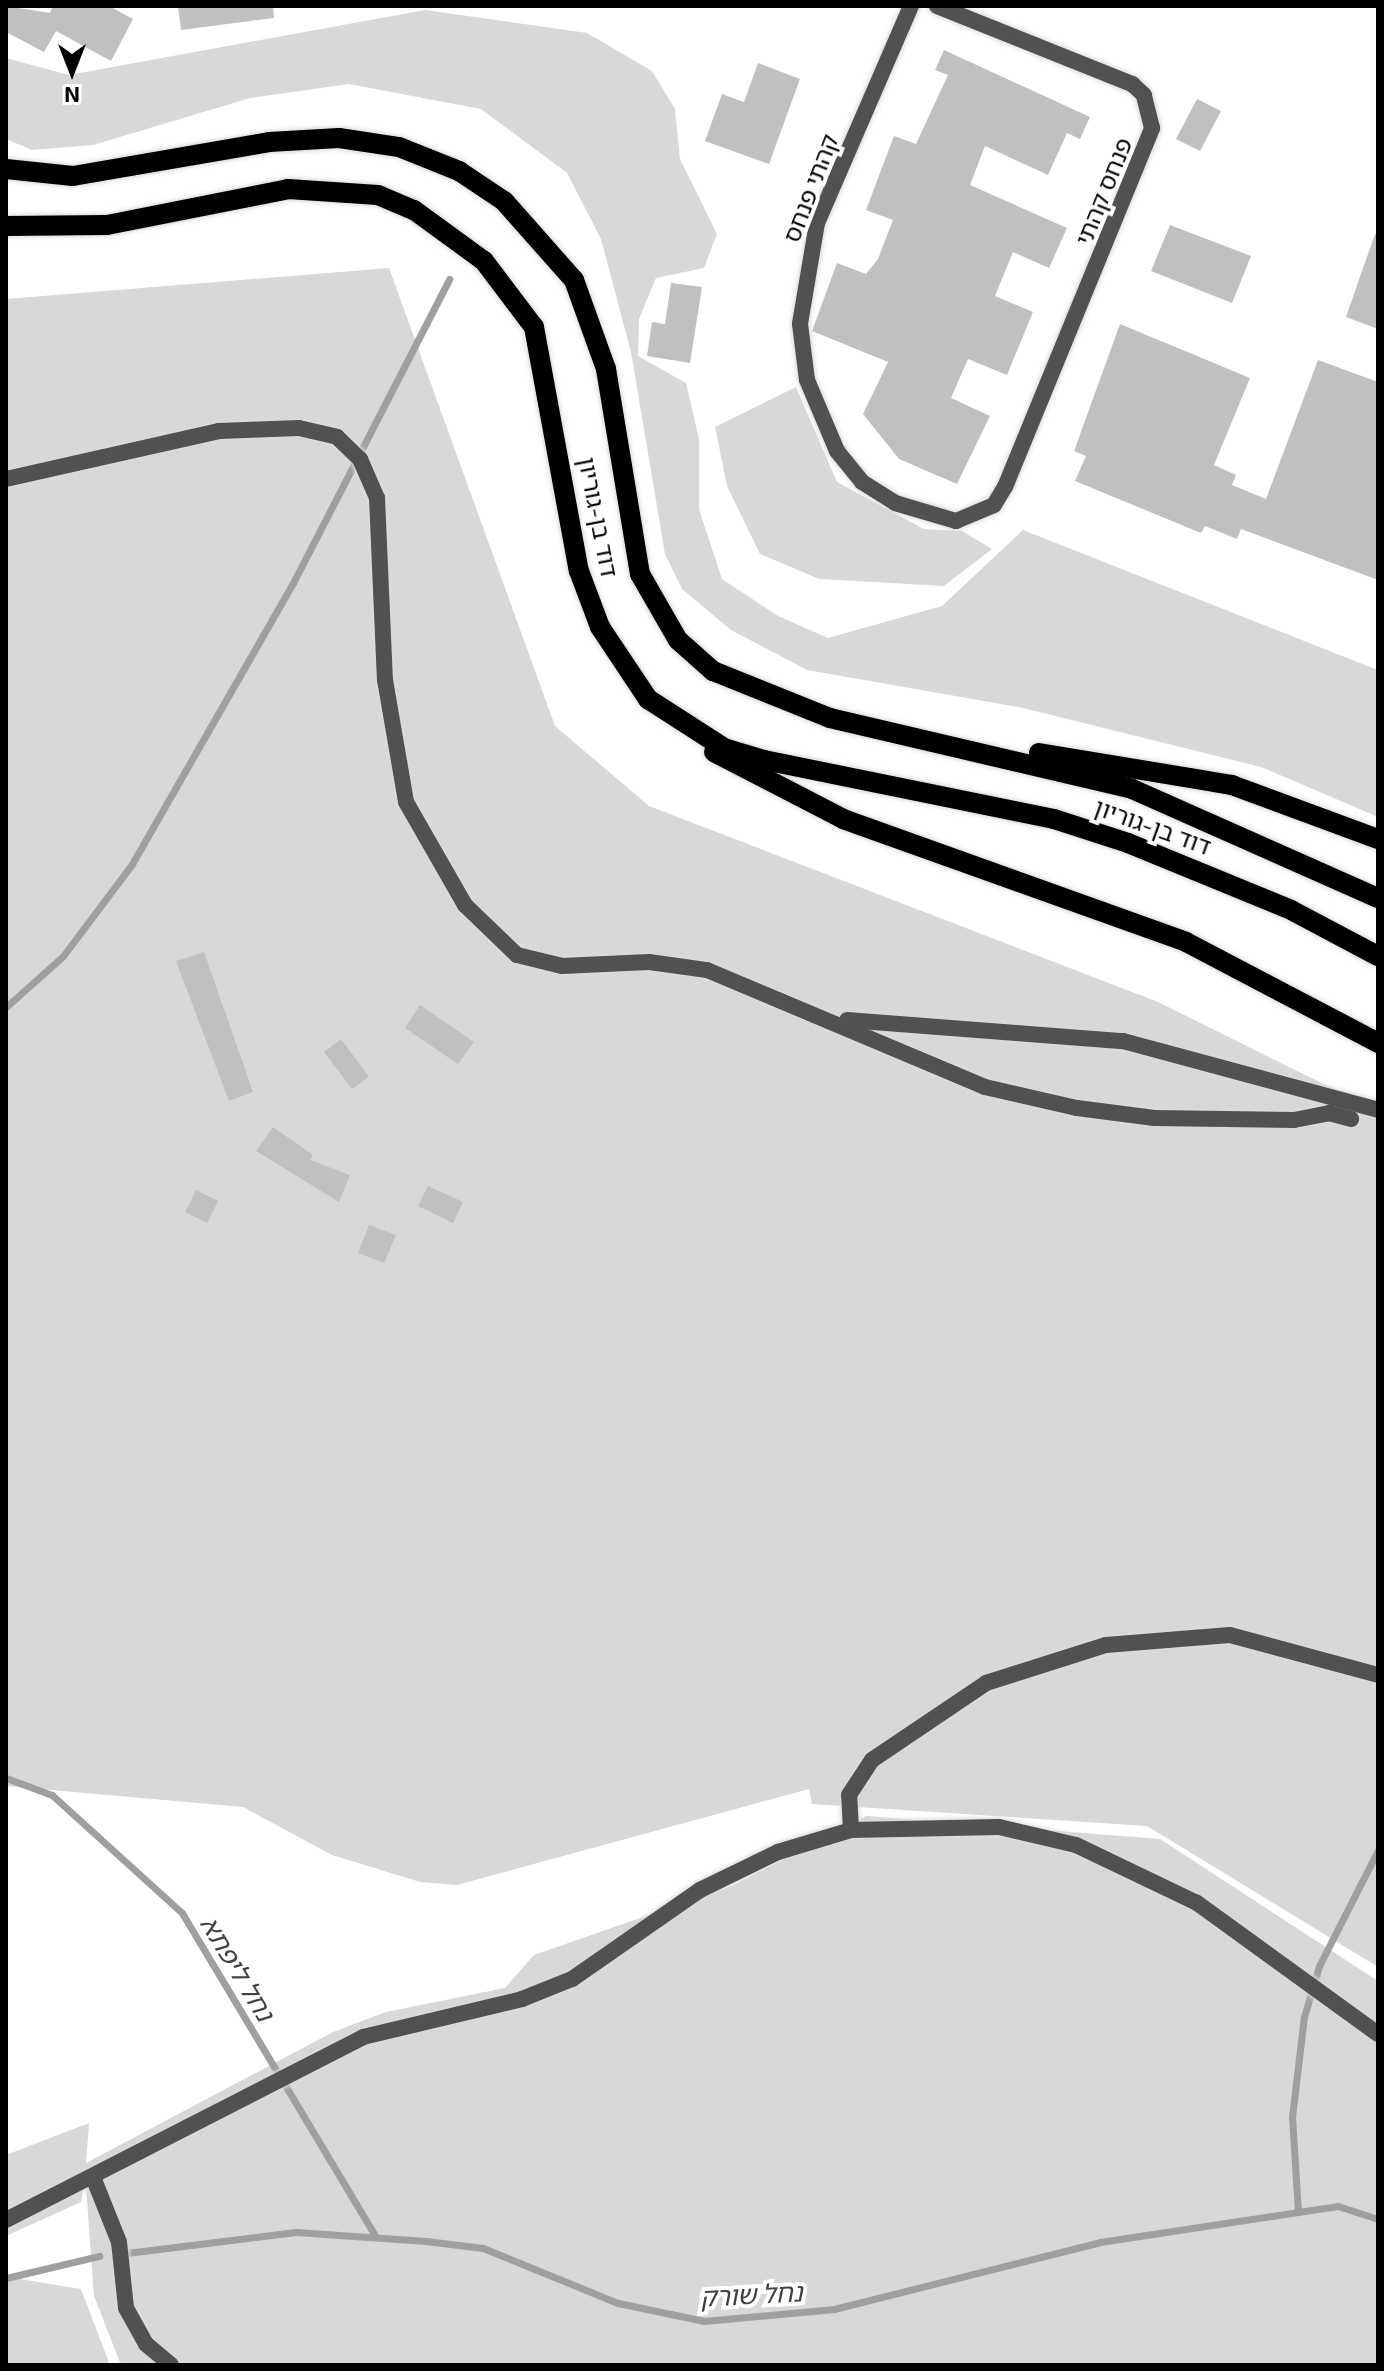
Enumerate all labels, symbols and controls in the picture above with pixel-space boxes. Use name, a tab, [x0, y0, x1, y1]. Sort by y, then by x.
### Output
north arrow	[32, 32, 112, 112]
text: N	[64, 83, 80, 109]
street label: קהתי פנחס	[776, 130, 844, 246]
street label: פנחס קהתי	[1068, 133, 1138, 249]
street label: דוד בן-גוריון	[573, 455, 625, 579]
street label: דוד בן-גוריון	[1091, 792, 1215, 860]
water label: נחל ליפתא	[195, 1910, 281, 2026]
water label: נחל שורק	[699, 2276, 803, 2312]

